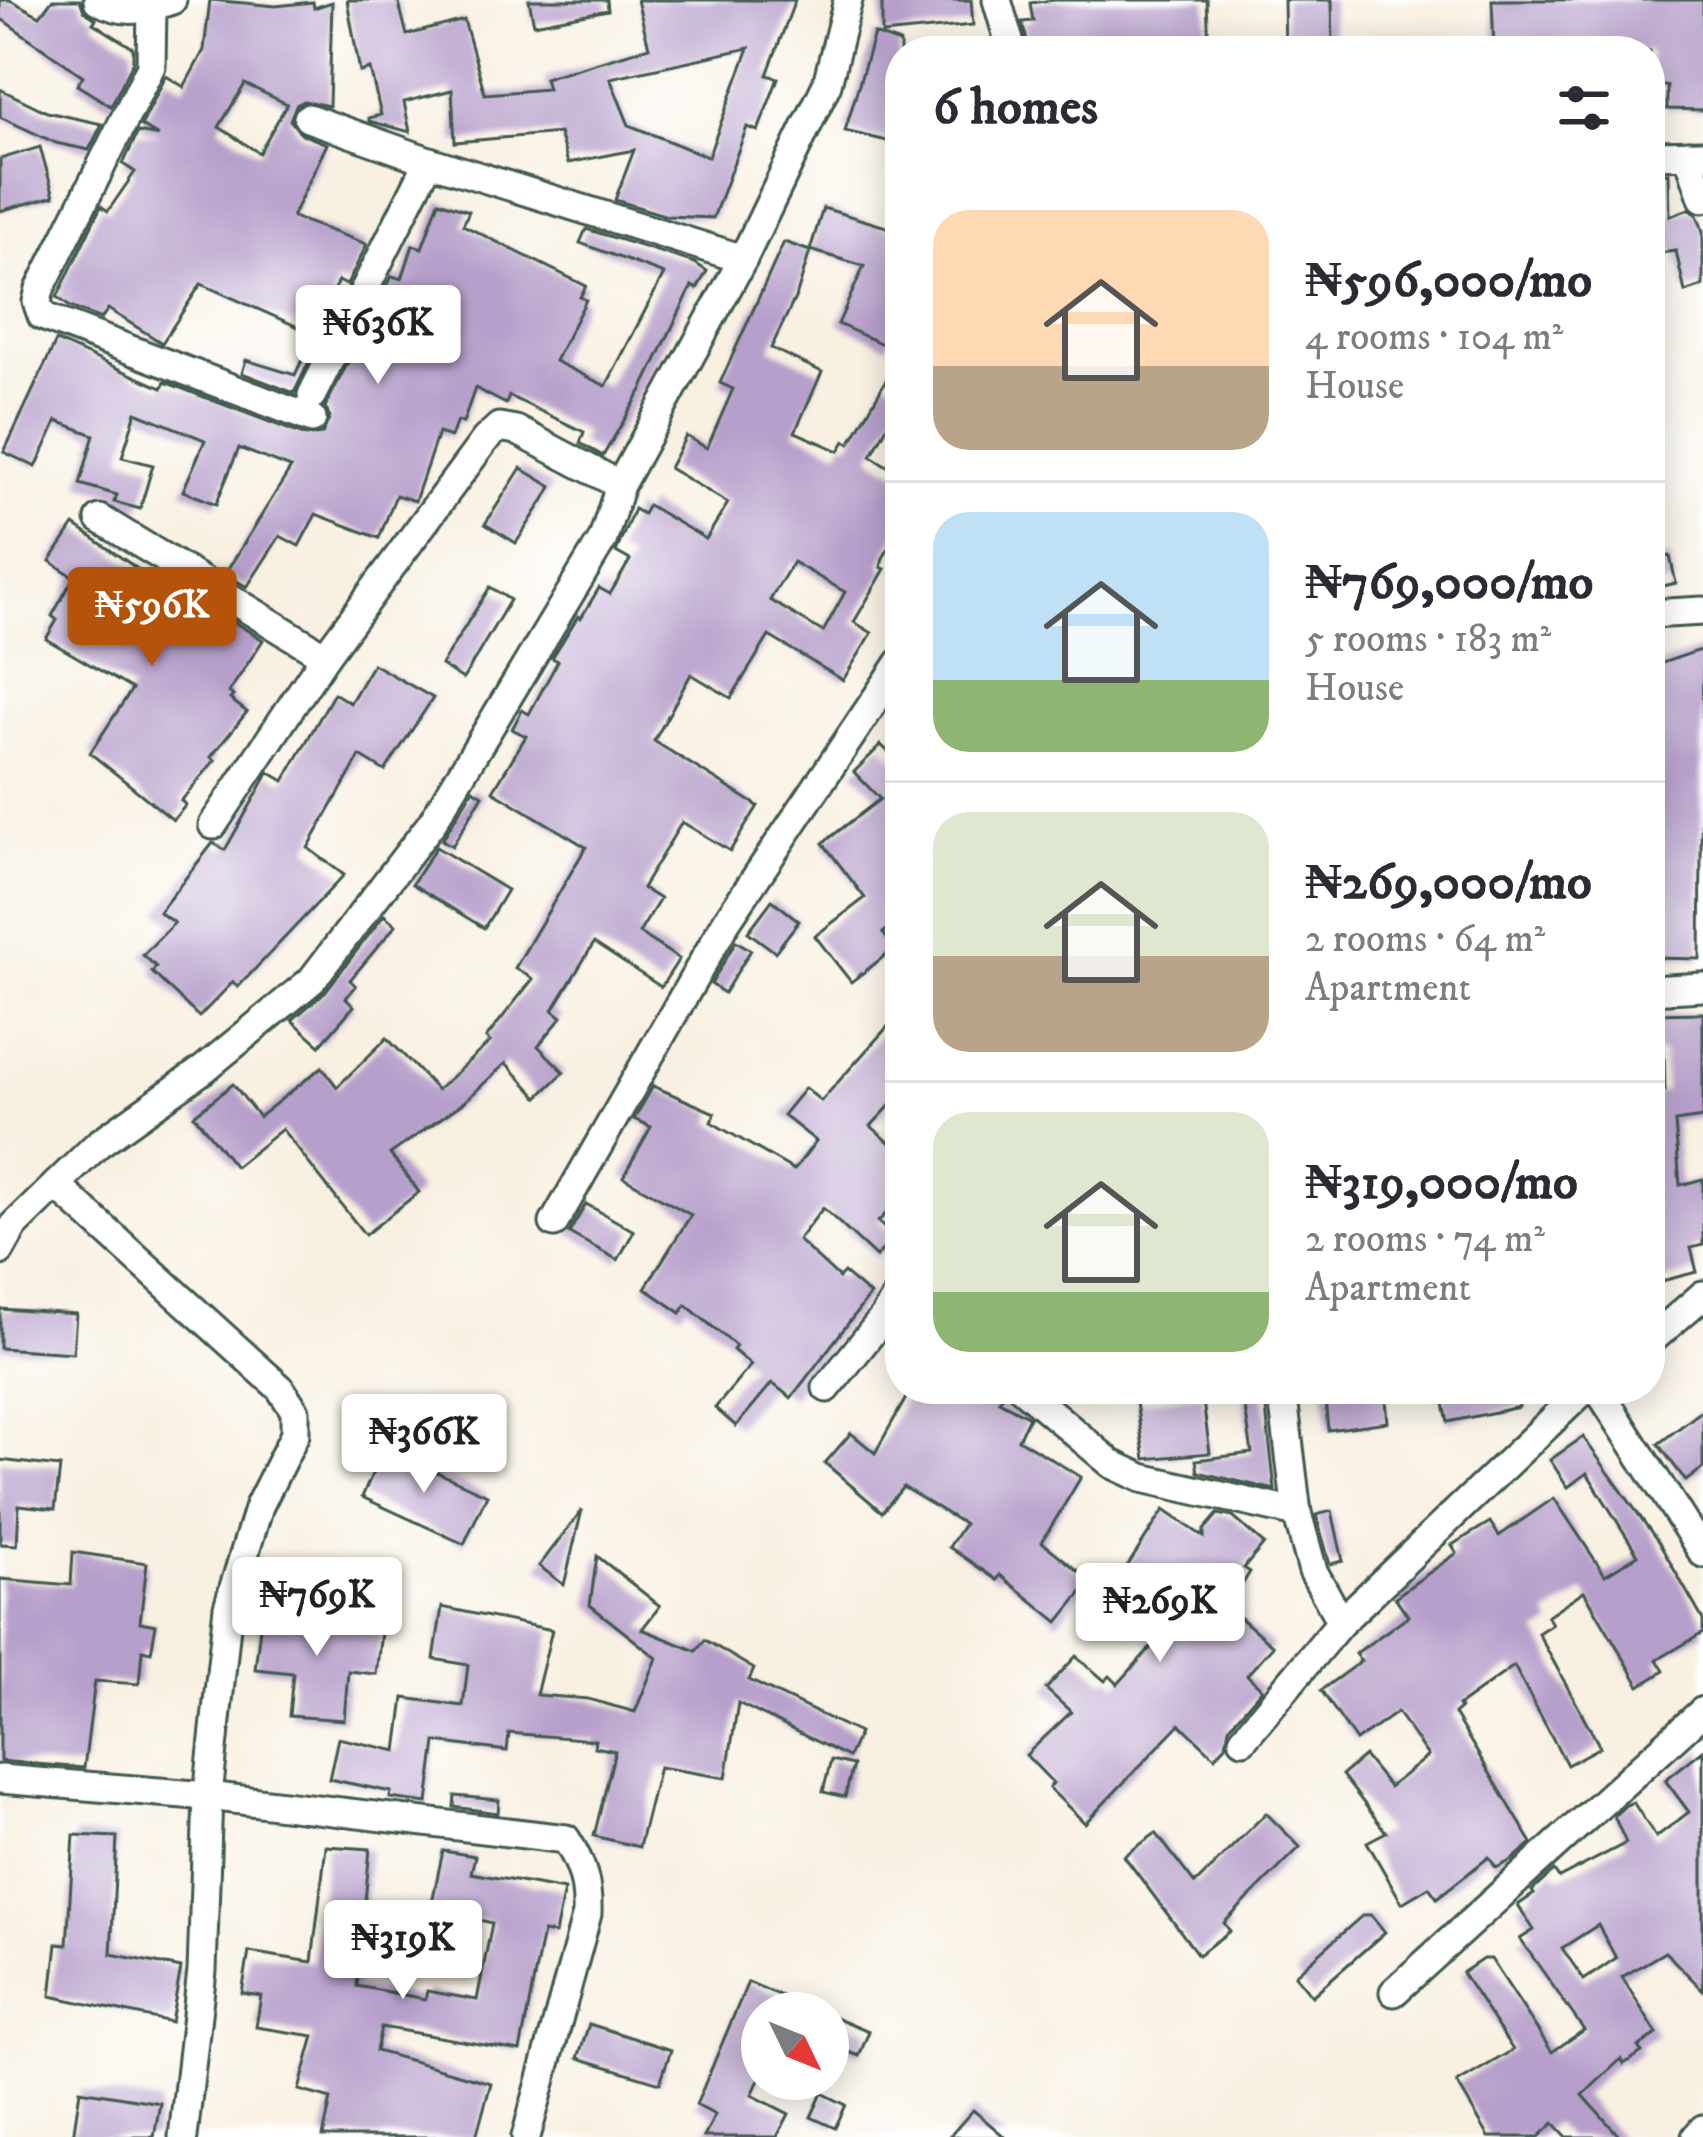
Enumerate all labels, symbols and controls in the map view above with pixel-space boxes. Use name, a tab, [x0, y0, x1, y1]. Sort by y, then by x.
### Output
icon: filters	[1551, 75, 1617, 141]
text: 6 homes	[933, 76, 1098, 140]
text: ₦596,000/mo	[1305, 249, 1592, 313]
icon: home	[1029, 258, 1173, 402]
pin: ₦636K	[294, 285, 462, 387]
text: ₦636K	[323, 299, 433, 348]
text: 4 rooms · 104 m²	[1305, 313, 1563, 362]
text: House	[1305, 362, 1404, 411]
text: ₦769,000/mo	[1305, 551, 1593, 615]
icon: home	[1029, 560, 1173, 704]
pin: ₦596K	[68, 567, 236, 669]
text: ₦596K	[95, 581, 209, 630]
text: 5 rooms · 183 m²	[1305, 615, 1551, 664]
text: House	[1305, 664, 1404, 713]
text: ₦269,000/mo	[1305, 851, 1592, 915]
icon: home	[1029, 860, 1173, 1004]
text: 2 rooms · 64 m²	[1305, 915, 1545, 964]
text: Apartment	[1305, 964, 1471, 1013]
text: ₦319,000/mo	[1305, 1151, 1578, 1215]
icon: home	[1029, 1160, 1173, 1304]
text: 2 rooms · 74 m²	[1305, 1215, 1545, 1264]
text: Apartment	[1305, 1264, 1471, 1313]
pin: ₦366K	[340, 1394, 508, 1496]
text: ₦366K	[369, 1408, 479, 1457]
pin: ₦769K	[233, 1557, 401, 1659]
pin: ₦269K	[1076, 1563, 1244, 1665]
text: ₦769K	[259, 1571, 375, 1620]
text: ₦269K	[1103, 1577, 1217, 1626]
pin: ₦319K	[319, 1900, 487, 2002]
text: ₦319K	[351, 1914, 455, 1963]
north arrow	[741, 1992, 849, 2100]
map controls	[741, 1992, 849, 2100]

